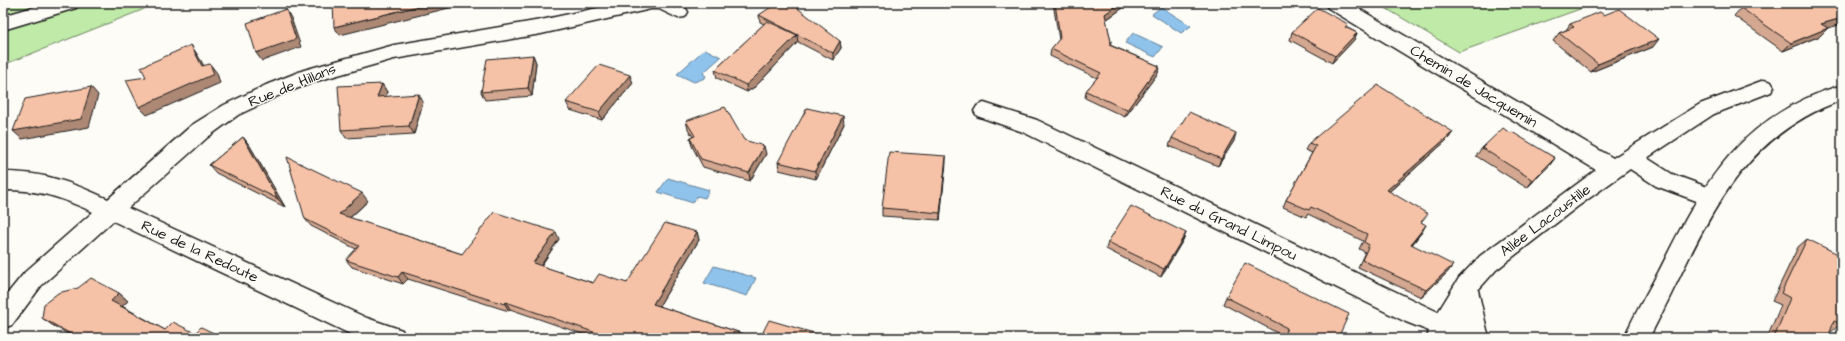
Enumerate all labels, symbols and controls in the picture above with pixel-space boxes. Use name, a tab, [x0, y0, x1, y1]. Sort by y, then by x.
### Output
street label: Chemin de Jacquemin	[1406, 40, 1542, 133]
street label: Rue de Hillans	[245, 58, 340, 113]
street label: Allée Lacoustille	[1496, 179, 1595, 262]
street label: Rue du Grand Limpou	[1157, 181, 1301, 266]
street label: Rue de la Redoute	[138, 215, 262, 288]

